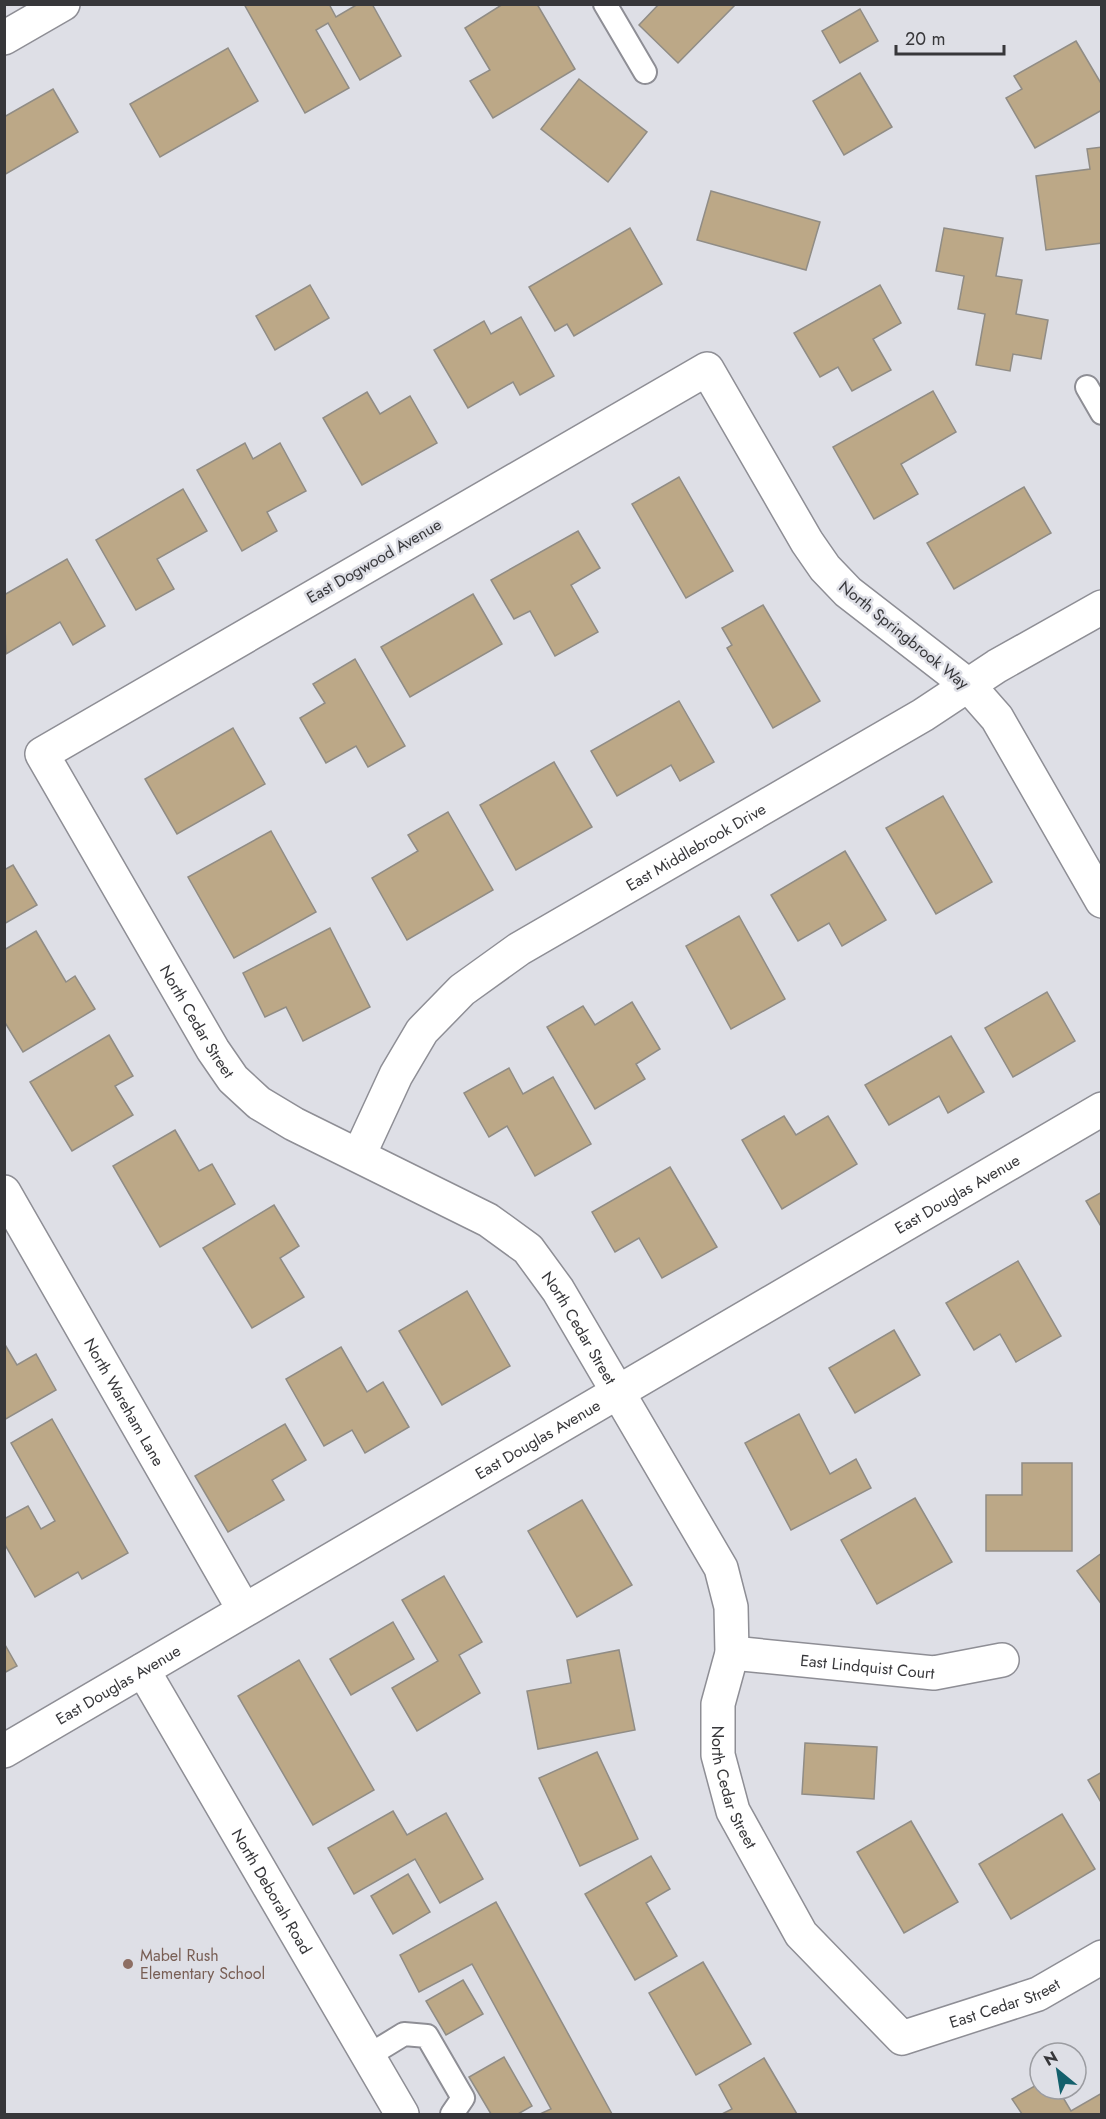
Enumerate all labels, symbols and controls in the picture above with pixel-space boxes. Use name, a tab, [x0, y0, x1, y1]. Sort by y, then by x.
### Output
scale bar	[896, 18, 1004, 56]
text: 20 m	[905, 26, 945, 52]
street label: East Dogwood Avenue	[302, 513, 446, 609]
street label: North Springbrook Way	[834, 575, 975, 695]
street label: East Middlebrook Drive	[621, 797, 770, 896]
street label: North Cedar Street	[155, 960, 240, 1083]
street label: East Douglas Avenue	[890, 1148, 1024, 1239]
street label: North Cedar Street	[536, 1266, 622, 1389]
street label: North Wareham Lane	[79, 1334, 170, 1470]
street label: East Douglas Avenue	[471, 1393, 604, 1485]
street label: East Douglas Avenue	[51, 1639, 185, 1730]
street label: East Lindquist Court	[799, 1648, 936, 1685]
street label: North Cedar Street	[707, 1726, 763, 1853]
street label: North Deborah Road	[226, 1824, 318, 1958]
place label: Mabel Rush Elementary School	[140, 1944, 265, 1985]
marker: Mabel Rush Elementary School	[121, 1957, 135, 1971]
street label: East Cedar Street	[946, 1972, 1064, 2033]
north arrow	[1028, 2041, 1088, 2101]
text: N	[1039, 2045, 1062, 2072]

